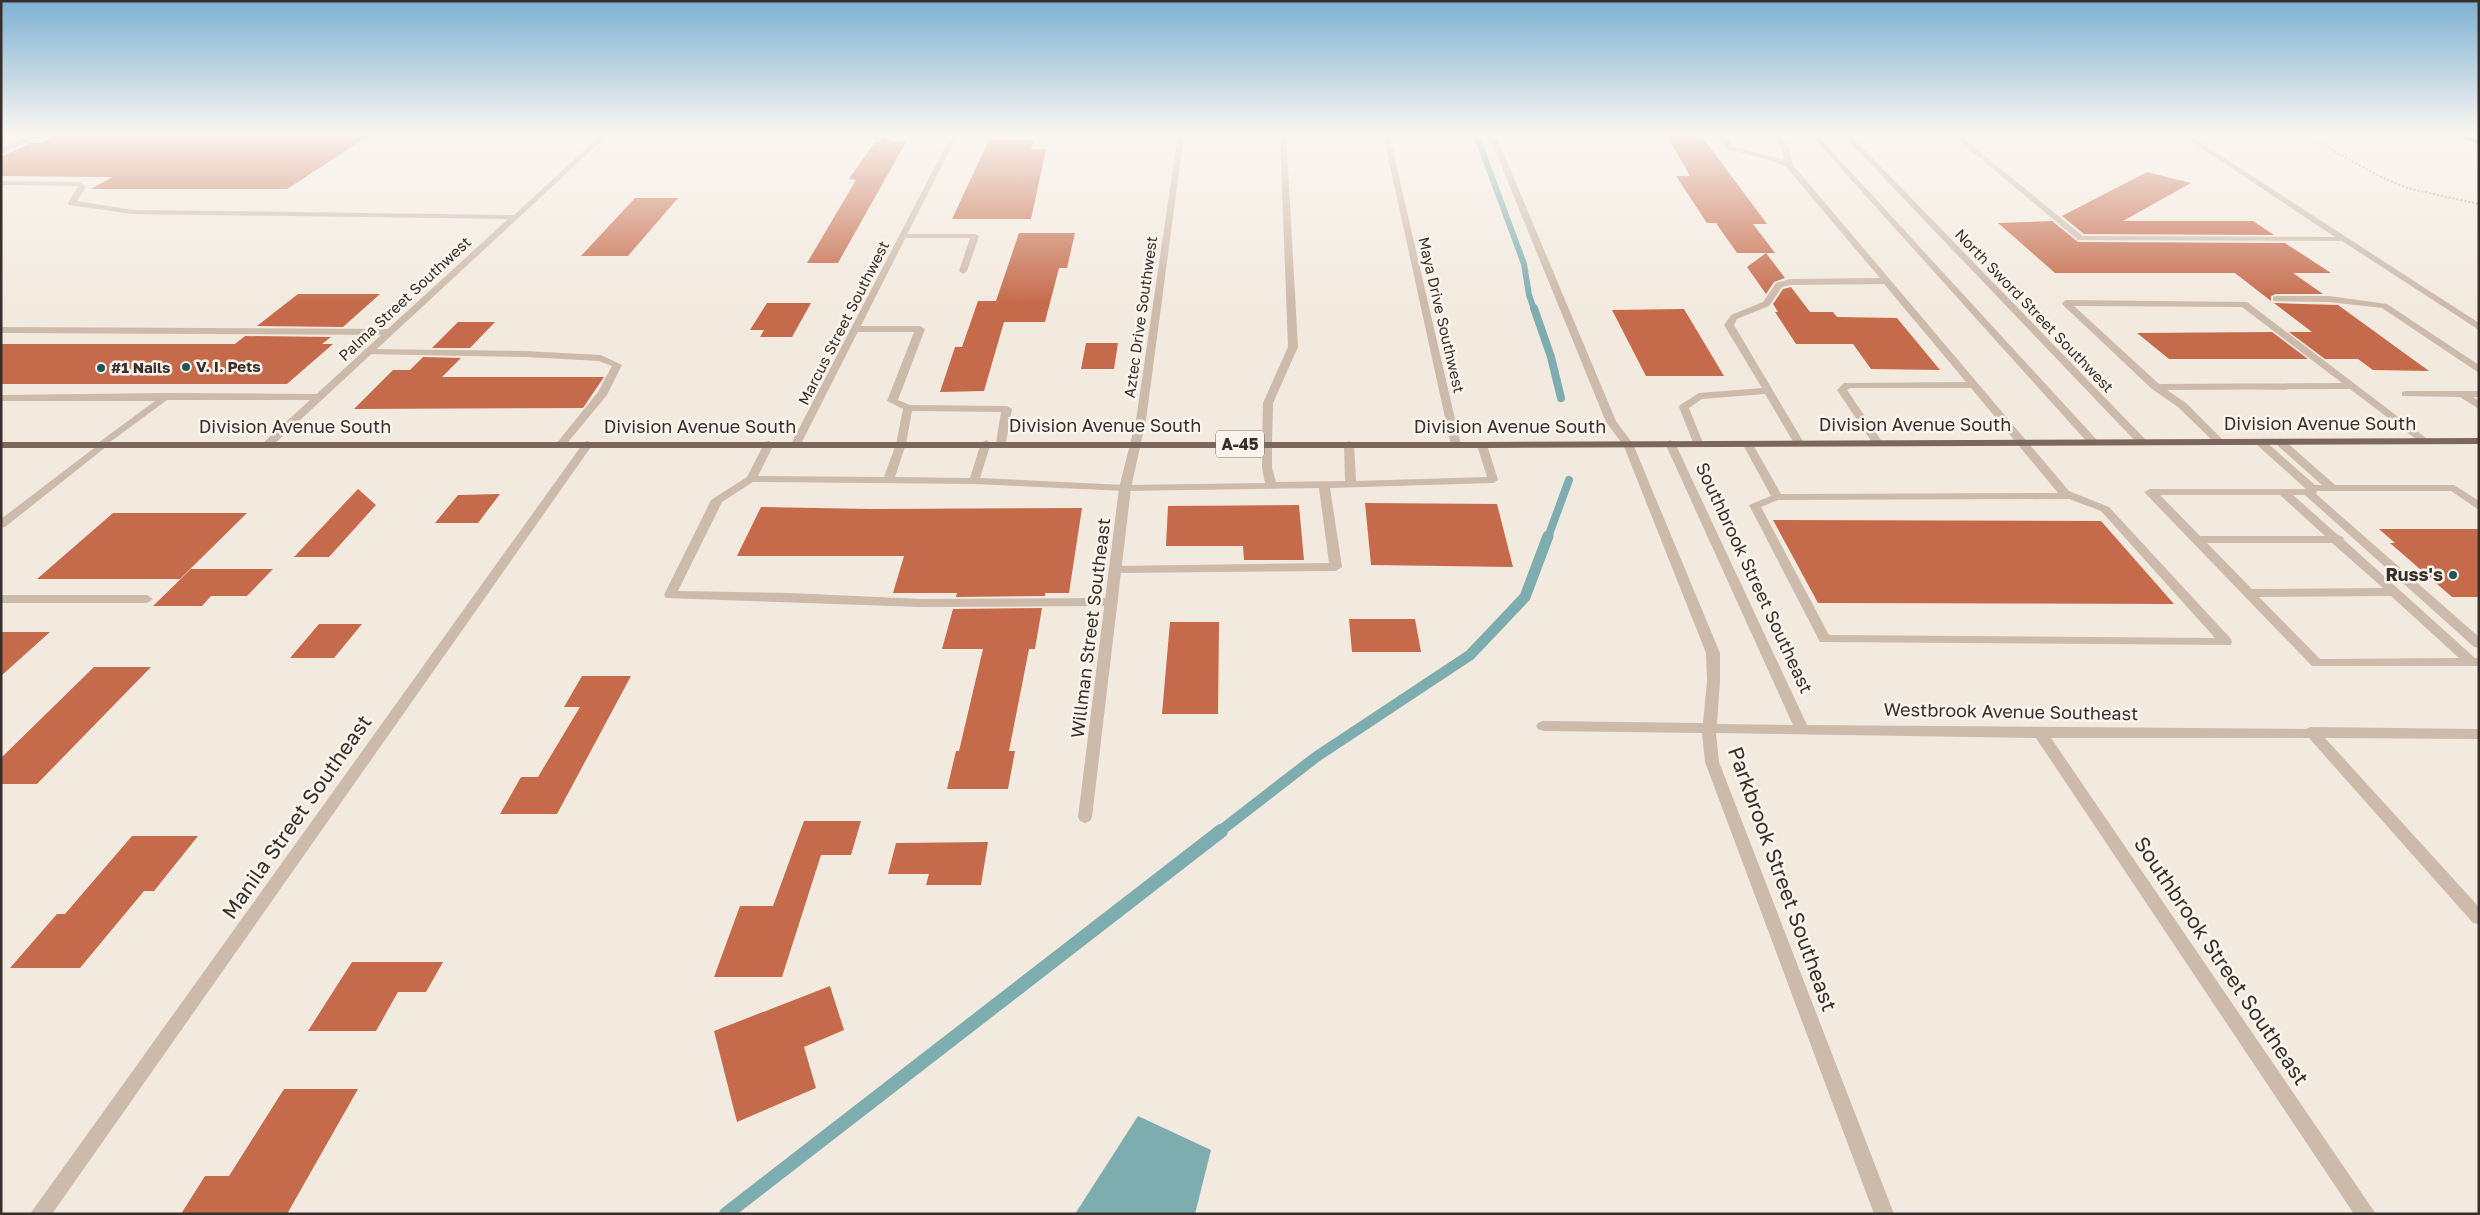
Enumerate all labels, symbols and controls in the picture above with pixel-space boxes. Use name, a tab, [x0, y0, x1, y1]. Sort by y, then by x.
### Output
street label: North Sword Street Southwest	[1952, 225, 2118, 396]
street label: Palma Street Southwest	[335, 232, 474, 364]
street label: Aztec Drive Southwest	[1120, 235, 1160, 399]
street label: Maya Drive Southwest	[1415, 235, 1469, 395]
street label: Marcus Street Southwest	[794, 238, 892, 408]
place label: V. I. Pets	[196, 357, 261, 375]
place label: #1 Nails	[111, 358, 170, 376]
marker: V. I. Pets	[180, 361, 192, 373]
marker: #1 Nails	[95, 362, 107, 374]
street label: Division Avenue South	[2224, 412, 2416, 434]
street label: Division Avenue South	[1819, 413, 2011, 435]
street label: Division Avenue South	[1009, 414, 1201, 436]
street label: Division Avenue South	[199, 415, 391, 437]
street label: Division Avenue South	[604, 415, 796, 437]
street label: Division Avenue South	[1414, 415, 1606, 437]
road number: A-45	[1216, 430, 1264, 458]
street label: Southbrook Street Southeast	[1692, 459, 1818, 697]
street label: Willman Street Southeast	[1066, 516, 1114, 739]
place label: Russ's	[2385, 563, 2443, 585]
marker: Russ's	[2447, 569, 2459, 581]
street label: Westbrook Avenue Southeast	[1883, 698, 2139, 724]
street label: Manila Street Southeast	[216, 709, 377, 924]
street label: Parkbrook Street Southeast	[1723, 743, 1843, 1015]
street label: Southbrook Street Southeast	[2129, 831, 2315, 1090]

